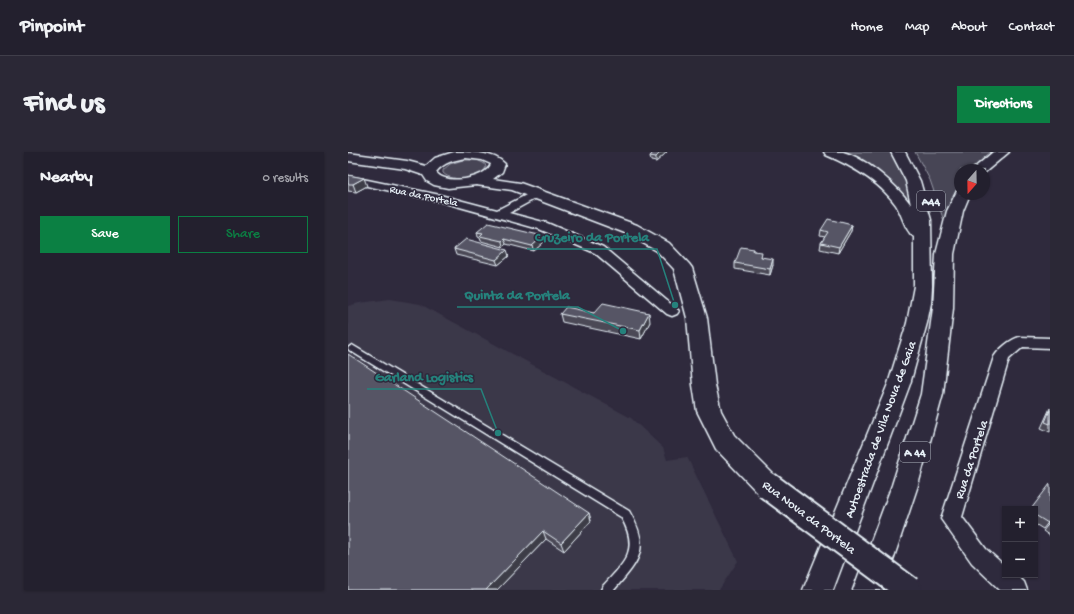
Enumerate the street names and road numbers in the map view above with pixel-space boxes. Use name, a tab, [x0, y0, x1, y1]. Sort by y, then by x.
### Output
street label: Rua da Portela	[389, 184, 460, 210]
road number: A44	[917, 191, 945, 211]
street label: Autoestrada de Vila Nova de Gaia	[842, 339, 921, 520]
street label: Rua da Portela	[953, 418, 992, 501]
road number: A 44	[900, 442, 930, 462]
street label: Rua Nova da Portela	[759, 478, 859, 558]

